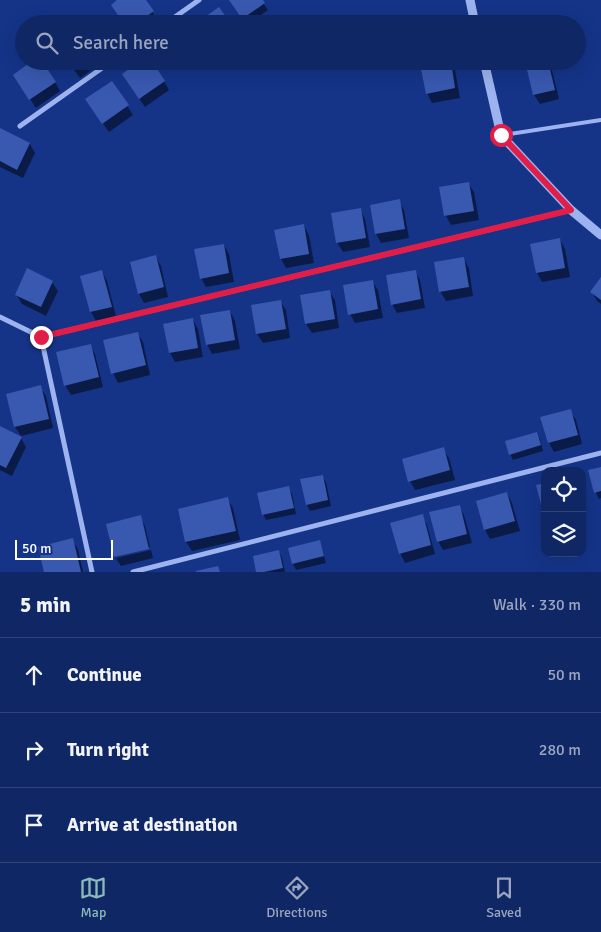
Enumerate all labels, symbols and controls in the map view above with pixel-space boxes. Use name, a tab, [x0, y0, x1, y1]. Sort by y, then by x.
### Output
search box	[15, 15, 586, 70]
icon: search	[33, 29, 61, 57]
text: Search here	[73, 31, 169, 55]
route start	[490, 124, 513, 147]
route end	[30, 326, 53, 349]
map controls	[541, 467, 586, 557]
button: locate	[541, 467, 586, 512]
button: layers	[541, 512, 586, 557]
scale bar	[15, 537, 112, 560]
text: 50 m	[22, 540, 51, 557]
text: 5 min	[20, 592, 71, 618]
text: Walk · 330 m	[493, 595, 581, 615]
icon: ahead	[20, 661, 48, 689]
text: Continue	[67, 663, 142, 687]
text: 50 m	[547, 665, 581, 685]
icon: right	[20, 736, 48, 764]
text: Turn right	[67, 738, 149, 762]
text: 280 m	[539, 740, 581, 760]
icon: arrive	[20, 811, 48, 839]
text: Arrive at destination	[67, 813, 238, 837]
tab: Map	[79, 874, 107, 921]
tab: Directions	[266, 874, 327, 921]
tab: Saved	[486, 874, 522, 921]

